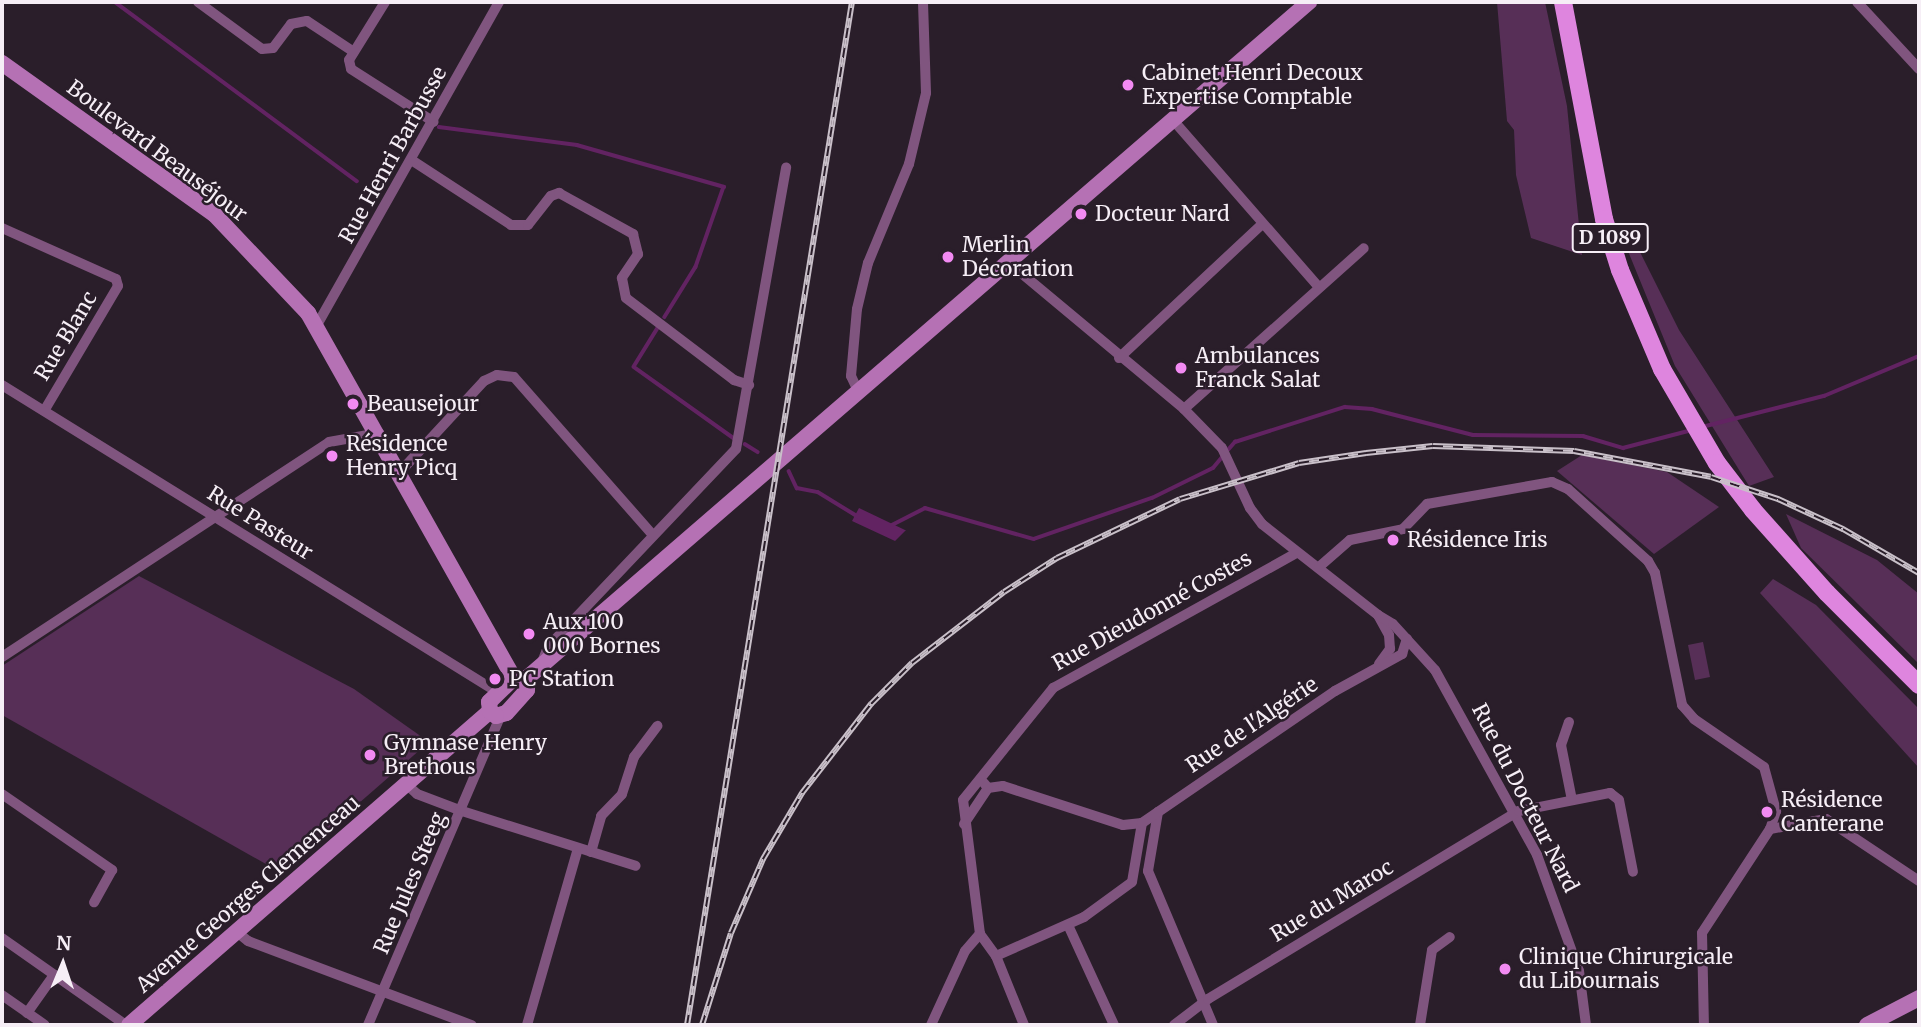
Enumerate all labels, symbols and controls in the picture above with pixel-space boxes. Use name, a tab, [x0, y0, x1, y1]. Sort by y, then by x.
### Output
place label: Cabinet Henri Decoux Expertise Comptable	[1142, 60, 1363, 110]
street label: Rue Henri Barbusse	[334, 62, 452, 248]
street label: Boulevard Beauséjour	[62, 75, 252, 227]
marker: Cabinet Henri Decoux Expertise Comptable	[1120, 77, 1136, 93]
place label: Docteur Nard	[1095, 201, 1230, 227]
marker: Docteur Nard	[1073, 206, 1089, 222]
road number: D 1089	[1572, 222, 1648, 254]
place label: Merlin Décoration	[962, 232, 1074, 282]
marker: Merlin Décoration	[940, 249, 956, 265]
street label: Rue Blanc	[30, 287, 102, 385]
place label: Ambulances Franck Salat	[1195, 343, 1320, 393]
marker: Ambulances Franck Salat	[1173, 360, 1189, 376]
place label: Beausejour	[367, 391, 479, 417]
marker: Beausejour	[345, 396, 361, 412]
place label: Résidence Henry Picq	[346, 431, 457, 481]
marker: Résidence Henry Picq	[324, 448, 340, 464]
street label: Rue Pasteur	[203, 481, 317, 565]
place label: Résidence Iris	[1407, 527, 1548, 553]
marker: Résidence Iris	[1385, 532, 1401, 548]
street label: Rue Dieudonné Costes	[1048, 546, 1256, 676]
place label: Aux 100 000 Bornes	[543, 609, 661, 659]
marker: Aux 100 000 Bornes	[521, 626, 537, 642]
place label: PC Station	[509, 666, 615, 692]
marker: PC Station	[487, 671, 503, 687]
street label: Rue de l'Algérie	[1181, 672, 1323, 778]
street label: Rue du Docteur Nard	[1466, 699, 1584, 897]
place label: Gymnase Henry Brethous	[384, 730, 547, 780]
marker: Gymnase Henry Brethous	[362, 747, 378, 763]
place label: Résidence Canterane	[1781, 787, 1884, 837]
street label: Avenue Georges Clemenceau	[131, 790, 365, 998]
marker: Résidence Canterane	[1759, 804, 1775, 820]
street label: Rue Jules Steeg	[369, 808, 451, 958]
street label: Rue du Maroc	[1266, 855, 1398, 947]
north arrow	[28, 929, 98, 999]
text: N	[56, 931, 72, 955]
place label: Clinique Chirurgicale du Libournais	[1519, 944, 1733, 994]
marker: Clinique Chirurgicale du Libournais	[1497, 961, 1513, 977]

